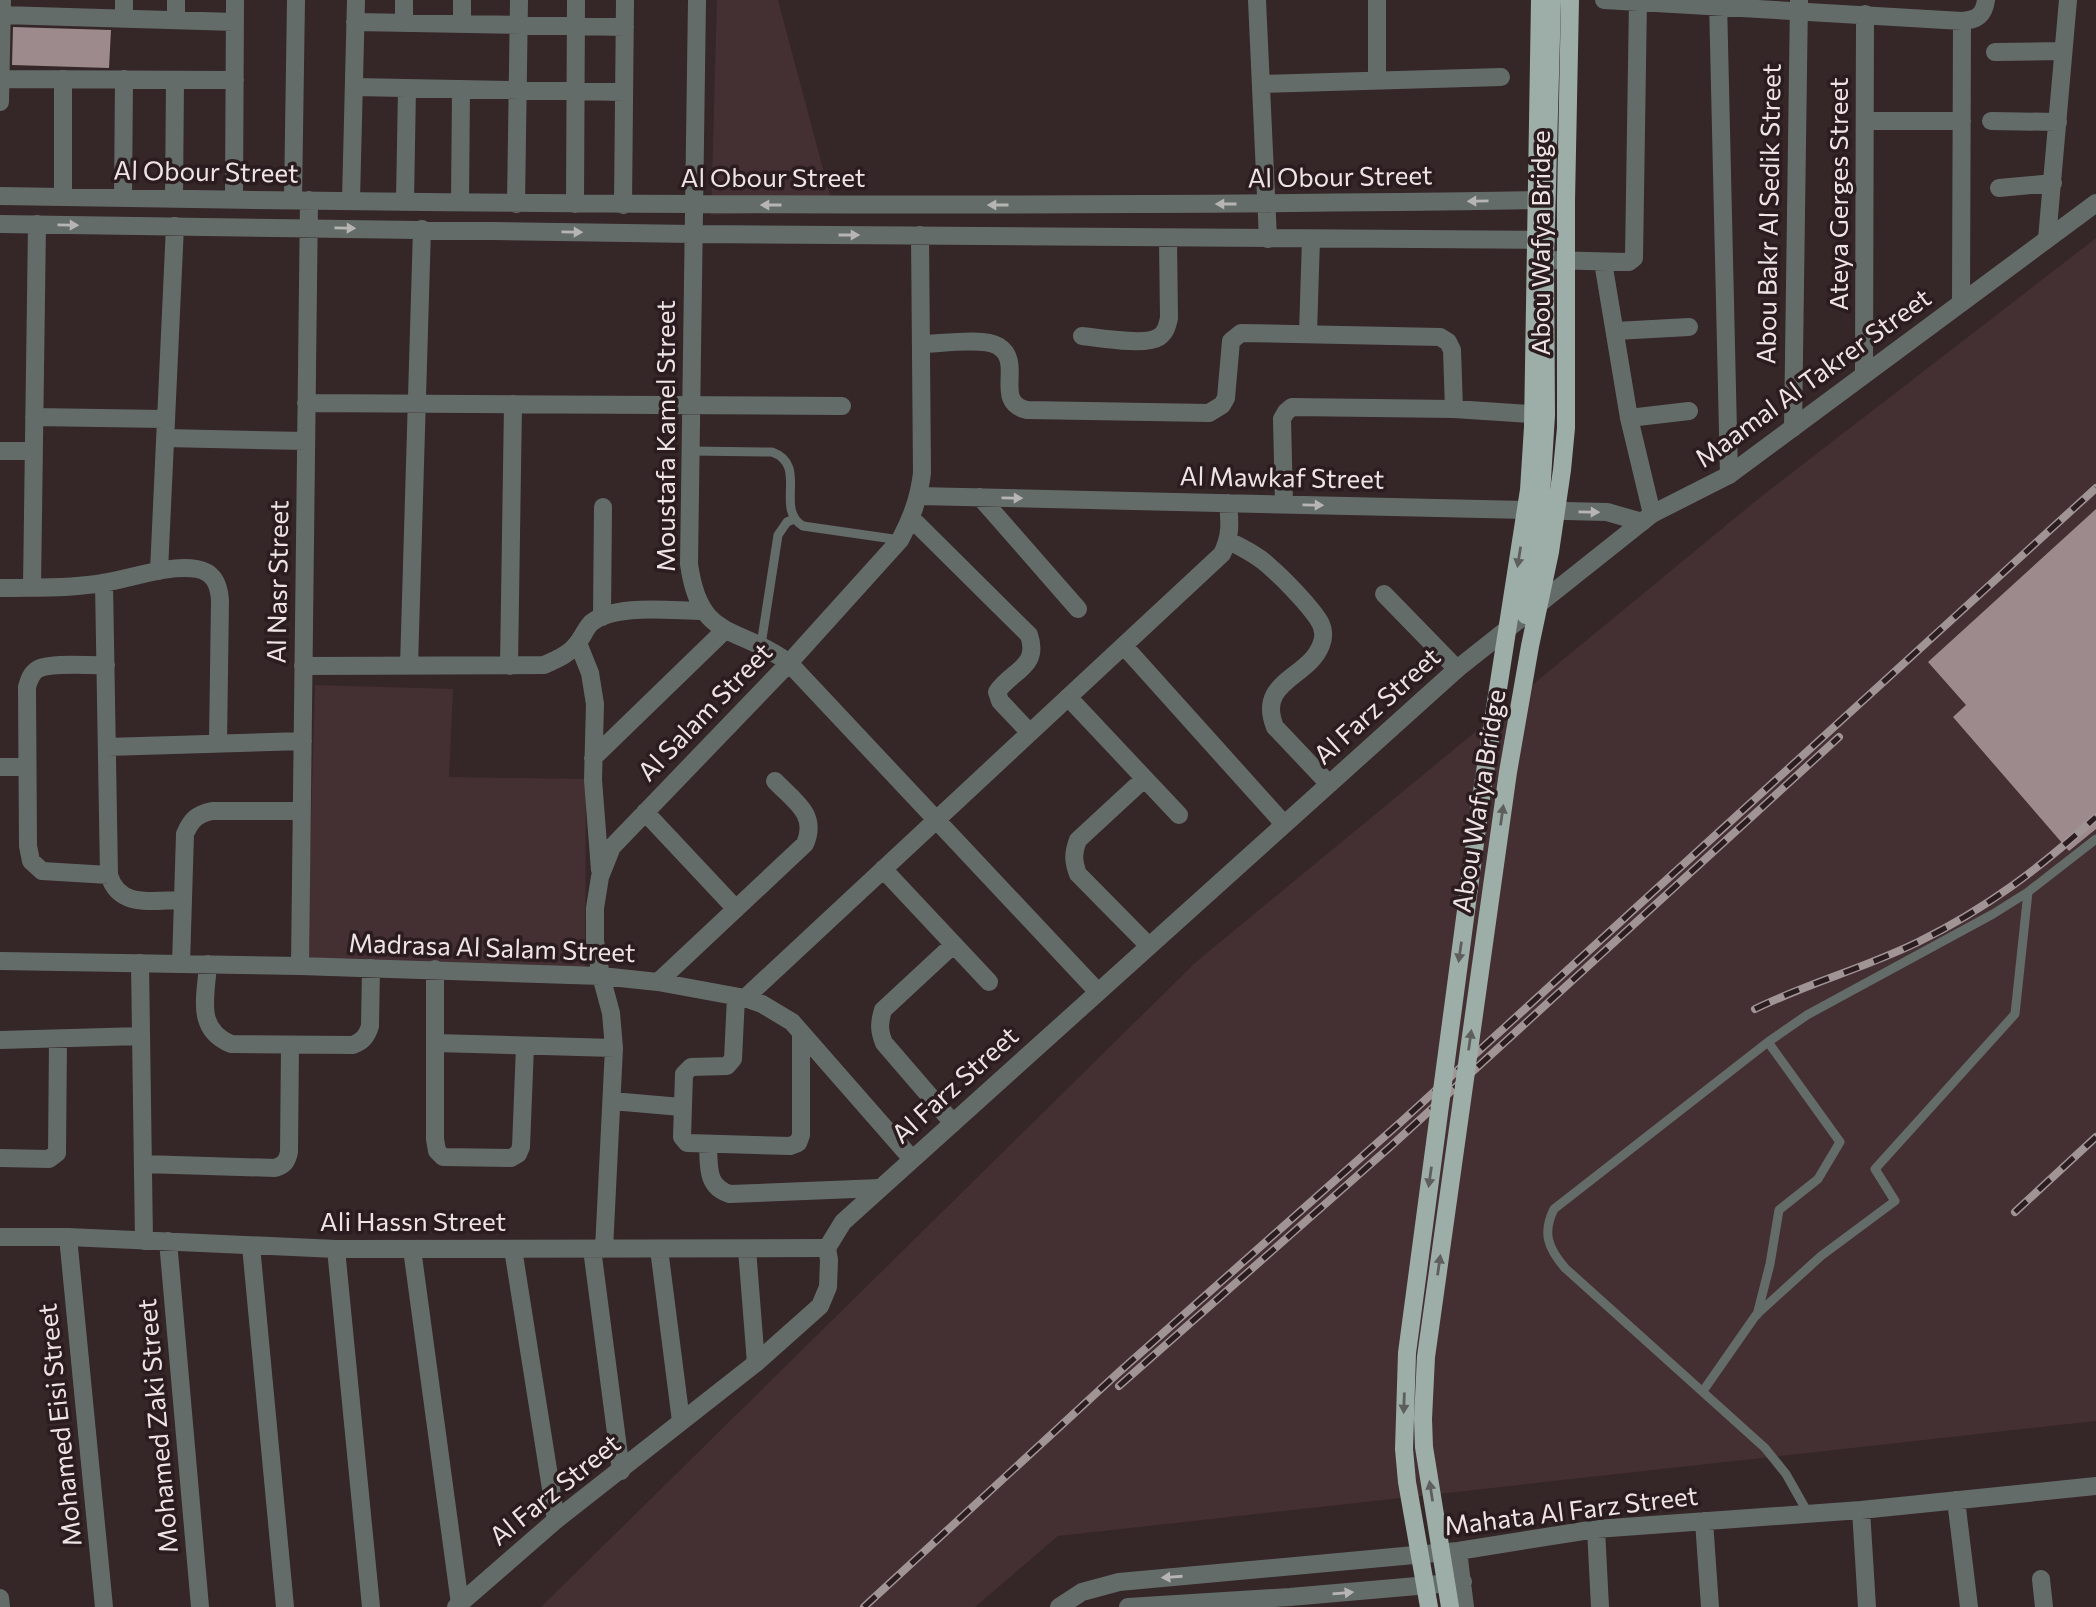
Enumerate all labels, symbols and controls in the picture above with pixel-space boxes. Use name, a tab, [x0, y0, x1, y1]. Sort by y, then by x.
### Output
street label: Abou Bakr Al Sedik Street	[1749, 63, 1786, 365]
street label: Ateya Gerges Street	[1822, 77, 1853, 311]
street label: Abou Wafya Bridge	[1524, 130, 1555, 356]
street label: Al Obour Street	[113, 153, 299, 188]
street label: Al Obour Street	[1247, 158, 1433, 193]
street label: Al Obour Street	[680, 161, 866, 192]
one-way arrow	[1467, 195, 1489, 207]
one-way arrow	[1215, 198, 1237, 210]
one-way arrow	[760, 199, 782, 211]
one-way arrow	[987, 199, 1009, 210]
one-way arrow	[57, 219, 79, 230]
one-way arrow	[334, 222, 356, 234]
one-way arrow	[561, 226, 583, 238]
one-way arrow	[838, 229, 860, 241]
street label: Maamal Al Takrer Street	[1688, 281, 1936, 473]
street label: Moustafa Kamel Street	[649, 300, 680, 572]
street label: Al Mawkaf Street	[1179, 459, 1385, 494]
one-way arrow	[1001, 492, 1023, 504]
one-way arrow	[1302, 499, 1324, 511]
street label: Al Nasr Street	[260, 500, 293, 664]
one-way arrow	[1578, 506, 1600, 517]
one-way arrow	[1513, 546, 1524, 568]
street label: Al Salam Street	[630, 636, 777, 786]
street label: Al Farz Street	[1306, 640, 1446, 770]
street label: Abou Wafya Bridge	[1445, 687, 1510, 915]
one-way arrow	[1497, 804, 1508, 826]
street label: Madrasa Al Salam Street	[348, 926, 636, 967]
one-way arrow	[1455, 941, 1466, 963]
street label: Al Farz Street	[884, 1019, 1024, 1149]
one-way arrow	[1465, 1029, 1476, 1051]
one-way arrow	[1425, 1167, 1436, 1189]
street label: Ali Hassn Street	[320, 1205, 506, 1236]
one-way arrow	[1433, 1254, 1444, 1276]
street label: Mohamed Zaki Street	[130, 1297, 183, 1555]
street label: Mohamed Eisi Street	[30, 1302, 87, 1548]
one-way arrow	[1399, 1393, 1410, 1415]
street label: Al Farz Street	[482, 1427, 626, 1551]
street label: Mahata Al Farz Street	[1442, 1479, 1699, 1540]
one-way arrow	[1425, 1480, 1436, 1502]
one-way arrow	[1161, 1572, 1183, 1583]
one-way arrow	[1332, 1587, 1354, 1598]

